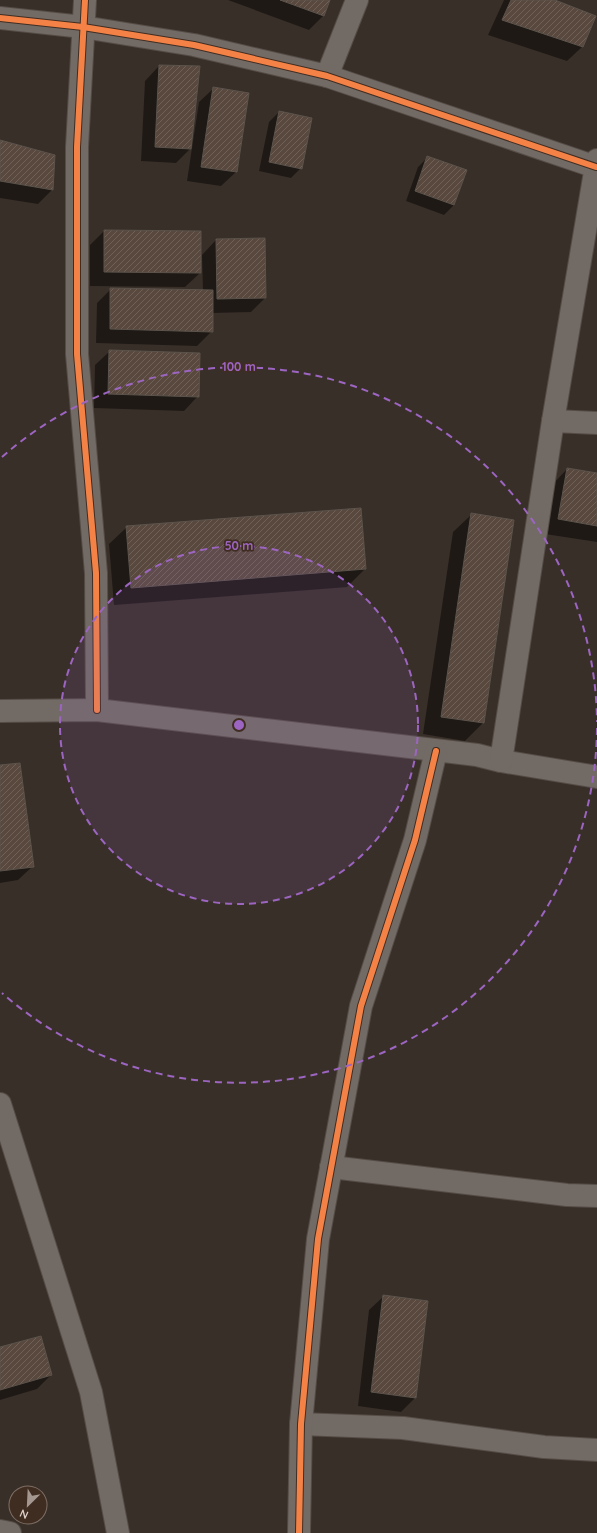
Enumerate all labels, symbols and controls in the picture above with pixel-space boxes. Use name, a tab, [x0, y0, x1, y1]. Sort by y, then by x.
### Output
text: 100 m	[222, 359, 256, 374]
text: 50 m	[225, 538, 253, 553]
centre of rings	[232, 718, 246, 732]
north arrow	[8, 1485, 48, 1525]
text: N	[17, 1506, 30, 1522]

